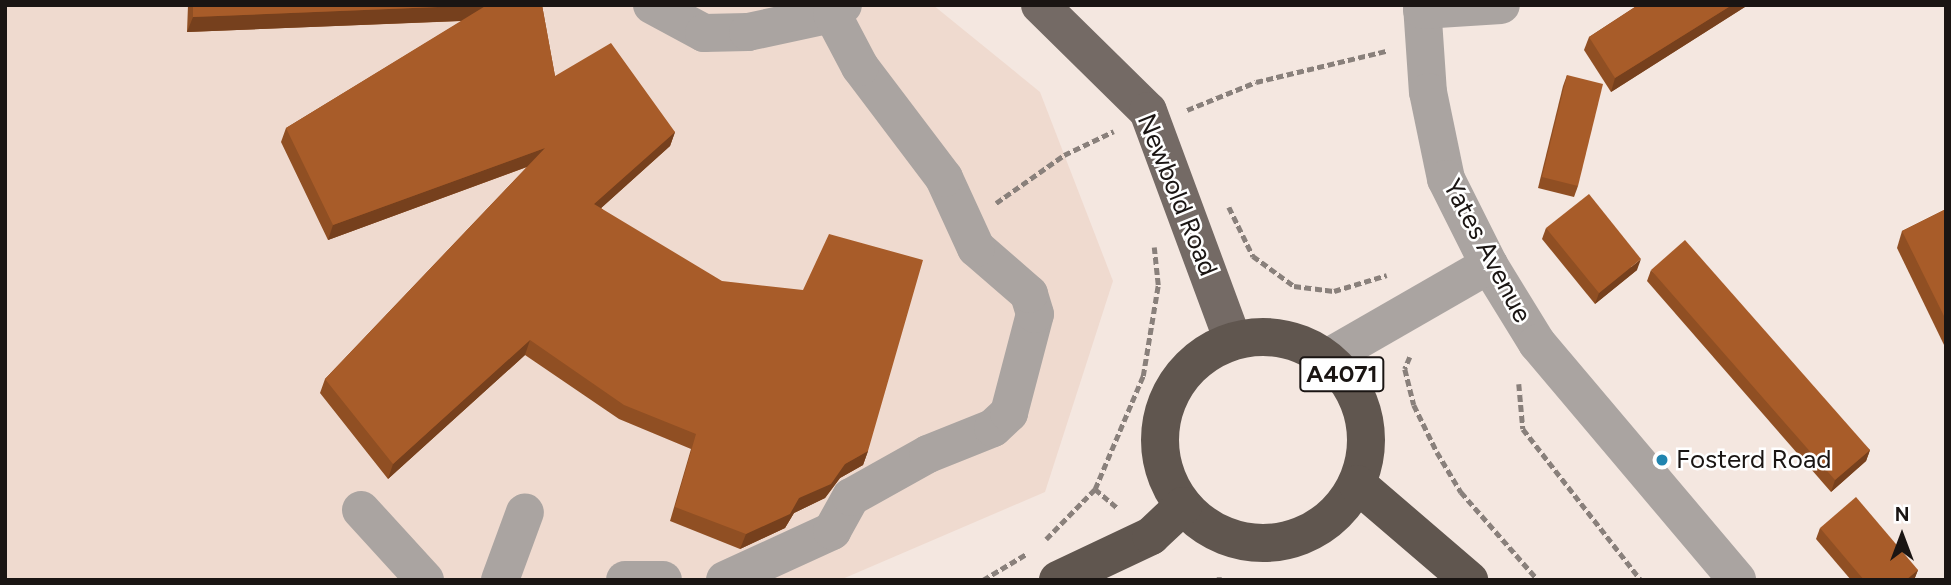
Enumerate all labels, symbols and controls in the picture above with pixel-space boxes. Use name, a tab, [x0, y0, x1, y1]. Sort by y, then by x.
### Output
street label: Newbold Road	[1130, 109, 1224, 281]
street label: Yates Avenue	[1436, 174, 1538, 328]
road number: A4071	[1298, 354, 1386, 394]
place label: Fosterd Road	[1676, 444, 1831, 476]
marker: Fosterd Road	[1654, 452, 1670, 468]
north arrow	[1867, 501, 1937, 571]
text: N	[1895, 503, 1909, 526]

